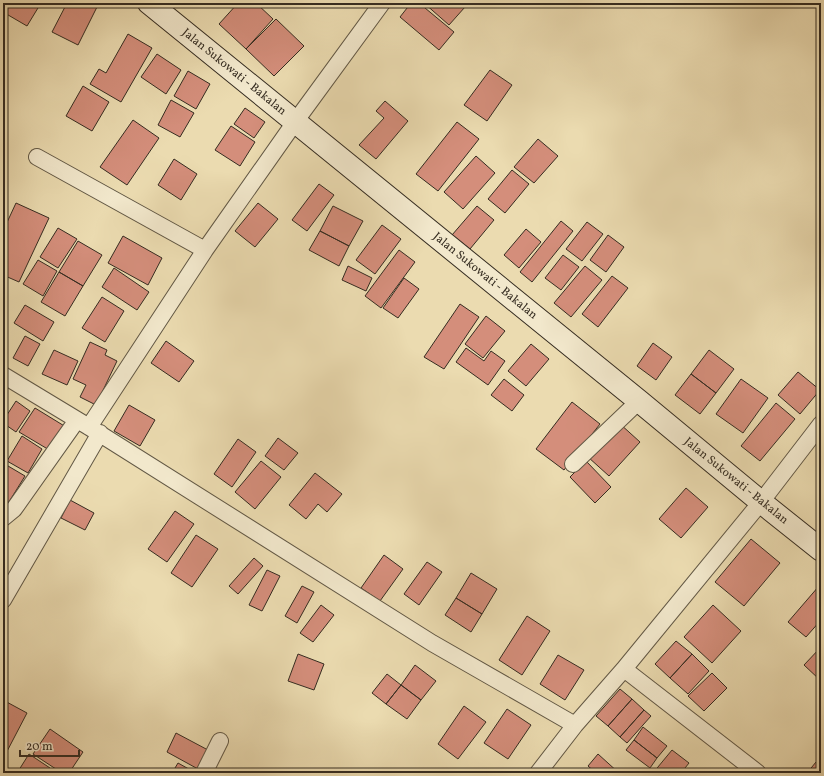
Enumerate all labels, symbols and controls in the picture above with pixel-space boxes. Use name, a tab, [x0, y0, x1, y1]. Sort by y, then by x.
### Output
street label: Jalan Sukowati - Bakalan	[178, 25, 290, 119]
street label: Jalan Sukowati - Bakalan	[429, 229, 541, 323]
street label: Jalan Sukowati - Bakalan	[680, 434, 792, 528]
scale bar	[20, 732, 79, 758]
text: 20 m	[26, 739, 53, 755]

